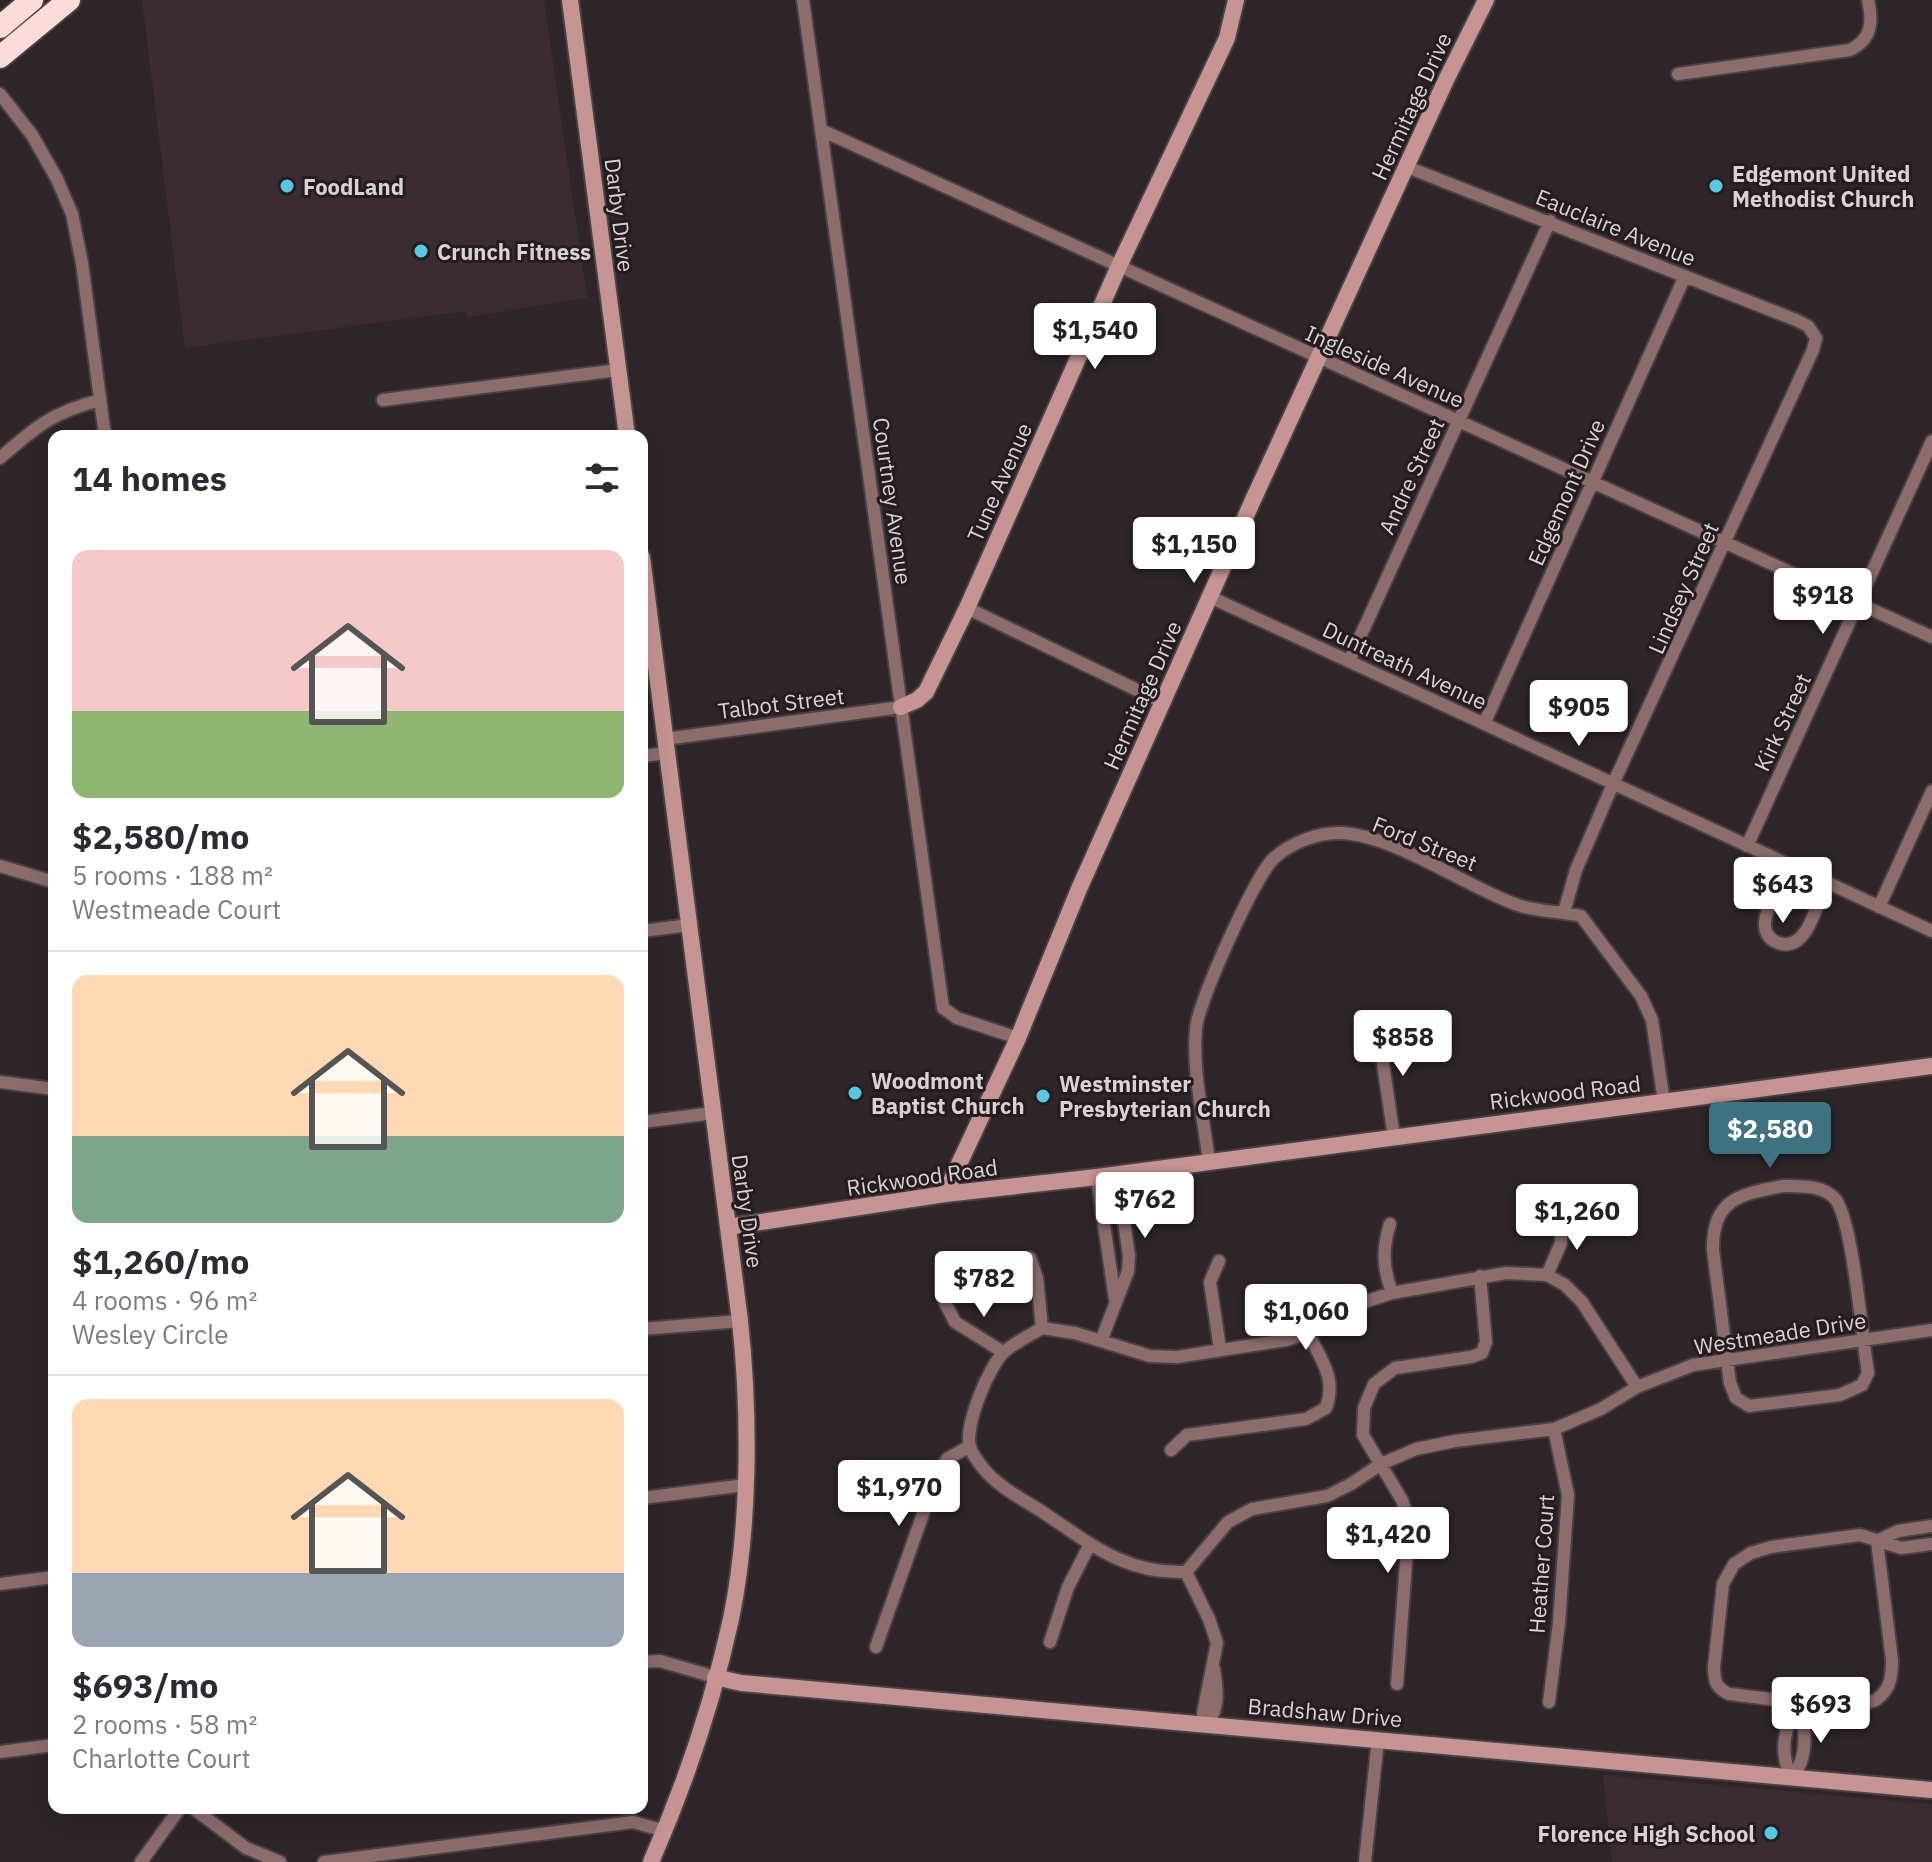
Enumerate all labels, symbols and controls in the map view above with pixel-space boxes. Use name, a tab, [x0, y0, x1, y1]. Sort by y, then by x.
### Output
street label: Hermitage Drive	[1364, 28, 1458, 184]
street label: Darby Drive	[599, 156, 641, 274]
place label: Edgemont United Methodist Church	[1732, 159, 1914, 213]
place label: FoodLand	[303, 172, 404, 201]
marker: FoodLand	[278, 177, 296, 195]
marker: Edgemont United Methodist Church	[1707, 177, 1725, 195]
street label: Eauclaire Avenue	[1532, 182, 1700, 272]
place label: Crunch Fitness	[437, 237, 591, 266]
marker: Crunch Fitness	[412, 242, 430, 260]
pin: $1,540	[1030, 303, 1160, 371]
text: $1,540	[1052, 312, 1138, 346]
street label: Ingleside Avenue	[1301, 318, 1469, 414]
street label: Andre Street	[1371, 413, 1451, 539]
street label: Edgemont Drive	[1521, 414, 1611, 570]
street label: Courtney Avenue	[867, 416, 919, 586]
street label: Tune Avenue	[960, 418, 1038, 546]
text: 14 homes	[72, 456, 227, 500]
icon: filters	[580, 456, 624, 500]
pin: $1,150	[1129, 517, 1259, 585]
street label: Lindsey Street	[1641, 518, 1725, 658]
text: $1,150	[1151, 526, 1237, 560]
pin: $918	[1776, 568, 1870, 636]
text: $918	[1792, 577, 1854, 611]
icon: home	[276, 602, 420, 746]
street label: Duntreath Avenue	[1318, 614, 1492, 716]
street label: Hermitage Drive	[1096, 616, 1188, 774]
street label: Kirk Street	[1747, 668, 1817, 776]
pin: $905	[1532, 680, 1626, 748]
street label: Talbot Street	[716, 681, 846, 725]
text: $905	[1548, 689, 1610, 723]
street label: Ford Street	[1368, 809, 1482, 877]
text: $2,580/mo	[72, 814, 249, 858]
pin: $643	[1736, 857, 1830, 925]
text: 5 rooms · 188 m²	[72, 858, 273, 892]
text: $643	[1752, 866, 1814, 900]
text: Westmeade Court	[72, 892, 281, 926]
pin: $858	[1356, 1010, 1450, 1078]
text: $858	[1372, 1019, 1434, 1053]
icon: home	[276, 1027, 420, 1171]
place label: Woodmont Baptist Church	[871, 1066, 1025, 1120]
street label: Rickwood Road	[1488, 1068, 1642, 1116]
place label: Westminster Presbyterian Church	[1059, 1069, 1271, 1123]
marker: Woodmont Baptist Church	[846, 1084, 864, 1102]
marker: Westminster Presbyterian Church	[1034, 1087, 1052, 1105]
pin: $2,580	[1705, 1102, 1835, 1170]
text: $2,580	[1727, 1111, 1813, 1145]
street label: Darby Drive	[726, 1152, 770, 1270]
street label: Rickwood Road	[845, 1152, 999, 1202]
pin: $762	[1098, 1172, 1192, 1240]
text: $762	[1114, 1181, 1176, 1215]
pin: $1,260	[1512, 1184, 1642, 1252]
text: $1,260	[1534, 1193, 1620, 1227]
text: $1,260/mo	[72, 1239, 249, 1283]
pin: $782	[937, 1251, 1031, 1319]
text: $782	[953, 1260, 1015, 1294]
text: 4 rooms · 96 m²	[72, 1283, 257, 1317]
pin: $1,060	[1241, 1284, 1371, 1352]
text: $1,060	[1263, 1293, 1349, 1327]
street label: Westmeade Drive	[1692, 1305, 1868, 1361]
text: Wesley Circle	[72, 1317, 229, 1351]
icon: home	[276, 1451, 420, 1595]
pin: $1,970	[834, 1460, 964, 1528]
text: $1,970	[856, 1469, 942, 1503]
street label: Heather Court	[1522, 1494, 1560, 1634]
pin: $1,420	[1323, 1507, 1453, 1575]
text: $1,420	[1345, 1516, 1431, 1550]
text: $693/mo	[72, 1663, 219, 1707]
pin: $693	[1774, 1677, 1868, 1745]
text: $693	[1790, 1686, 1852, 1720]
street label: Bradshaw Drive	[1247, 1691, 1403, 1733]
text: 2 rooms · 58 m²	[72, 1707, 257, 1741]
text: Charlotte Court	[72, 1741, 251, 1775]
place label: Florence High School	[1538, 1819, 1755, 1848]
marker: Florence High School	[1762, 1824, 1780, 1842]

